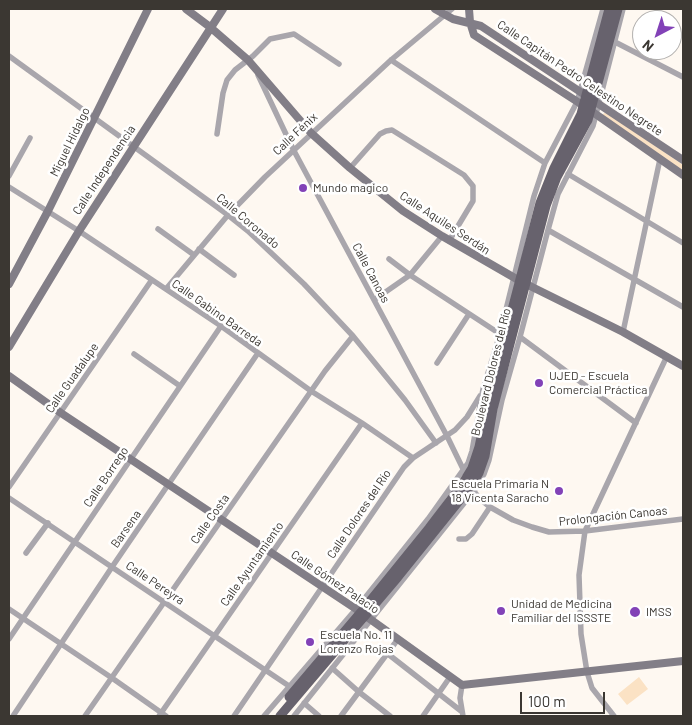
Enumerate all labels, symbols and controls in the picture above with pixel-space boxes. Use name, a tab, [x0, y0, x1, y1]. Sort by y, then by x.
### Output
north arrow	[632, 10, 682, 60]
street label: Calle Capitán Pedro Celestino Negrete	[495, 17, 665, 139]
street label: Miguel Hidalgo	[47, 105, 93, 179]
street label: Calle Fénix	[270, 110, 320, 158]
street label: Calle Independencia	[70, 122, 138, 218]
place label: Mundo magico	[313, 181, 388, 195]
marker: Mundo magico	[297, 182, 309, 194]
street label: Calle Aquiles Serdán	[397, 188, 493, 258]
street label: Calle Coronado	[213, 190, 283, 252]
street label: Calle Canoas	[349, 241, 393, 305]
street label: Calle Gabino Barreda	[169, 276, 265, 350]
street label: Boulevard Dolores del Río	[468, 307, 514, 437]
street label: Calle Guadalupe	[42, 340, 102, 416]
place label: UJED - Escuela Comercial Práctica	[549, 369, 647, 397]
marker: UJED - Escuela Comercial Práctica	[533, 377, 545, 389]
street label: Calle Borrego	[81, 444, 131, 510]
street label: Calle Dolores del Río	[324, 467, 394, 561]
place label: Escuela Primaria N 18 Vicenta Saracho	[451, 477, 549, 505]
marker: Escuela Primaria N 18 Vicenta Saracho	[553, 485, 565, 497]
street label: Calle Costa	[188, 491, 232, 547]
street label: Prolongación Canoas	[558, 503, 668, 529]
street label: Barsena	[108, 507, 144, 551]
street label: Calle Ayuntamiento	[217, 519, 287, 609]
street label: Calle Gómez Palacio	[288, 547, 382, 617]
street label: Calle Pereyra	[123, 558, 187, 608]
place label: Unidad de Medicina Familiar del ISSSTE	[511, 597, 612, 625]
marker: Unidad de Medicina Familiar del ISSSTE	[495, 605, 507, 617]
marker: IMSS	[628, 605, 642, 619]
place label: IMSS	[646, 605, 672, 619]
place label: Escuela No. 11 Lorenzo Rojas	[320, 628, 393, 656]
marker: Escuela No. 11 Lorenzo Rojas	[304, 636, 316, 648]
scale bar	[522, 682, 607, 714]
text: 100 m	[528, 692, 566, 710]

